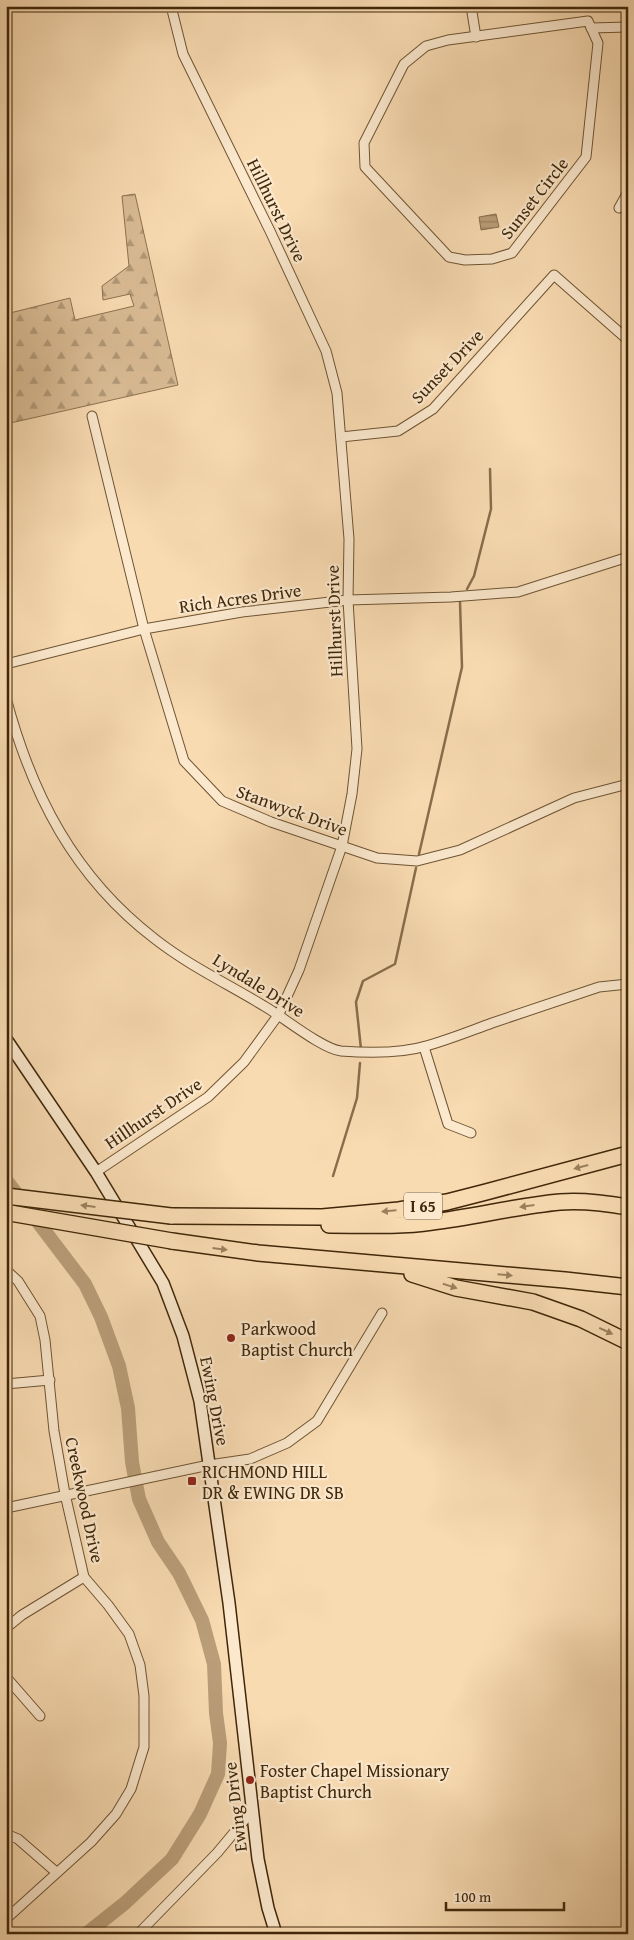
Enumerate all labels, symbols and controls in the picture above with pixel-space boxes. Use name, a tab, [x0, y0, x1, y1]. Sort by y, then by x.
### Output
street label: Sunset Circle	[493, 151, 575, 245]
street label: Hillhurst Drive	[240, 154, 314, 266]
street label: Sunset Drive	[404, 322, 490, 410]
street label: Hillhurst Drive	[319, 564, 349, 678]
street label: Rich Acres Drive	[177, 576, 303, 620]
street label: Stanwyck Drive	[233, 777, 351, 843]
street label: Lyndale Drive	[208, 946, 310, 1024]
street label: Hillhurst Drive	[99, 1070, 207, 1156]
one-way arrow	[573, 1163, 588, 1171]
road number: I 65	[404, 1192, 442, 1220]
one-way arrow	[80, 1202, 96, 1210]
one-way arrow	[519, 1202, 535, 1210]
one-way arrow	[380, 1208, 396, 1216]
one-way arrow	[213, 1245, 229, 1253]
one-way arrow	[498, 1271, 514, 1279]
one-way arrow	[443, 1282, 458, 1290]
place label: Parkwood Baptist Church	[241, 1315, 353, 1363]
one-way arrow	[598, 1326, 613, 1335]
marker: Parkwood Baptist Church	[225, 1332, 237, 1344]
street label: Ewing Drive	[193, 1354, 237, 1448]
street label: Creekwood Drive	[59, 1435, 111, 1565]
place label: RICHMOND HILL DR & EWING DR SB	[202, 1458, 344, 1506]
marker: RICHMOND HILL DR & EWING DR SB	[186, 1475, 198, 1487]
place label: Foster Chapel Missionary Baptist Church	[260, 1757, 450, 1805]
street label: Ewing Drive	[216, 1761, 254, 1853]
marker: Foster Chapel Missionary Baptist Church	[244, 1774, 256, 1786]
scale bar	[446, 1880, 564, 1912]
text: 100 m	[454, 1886, 492, 1907]

